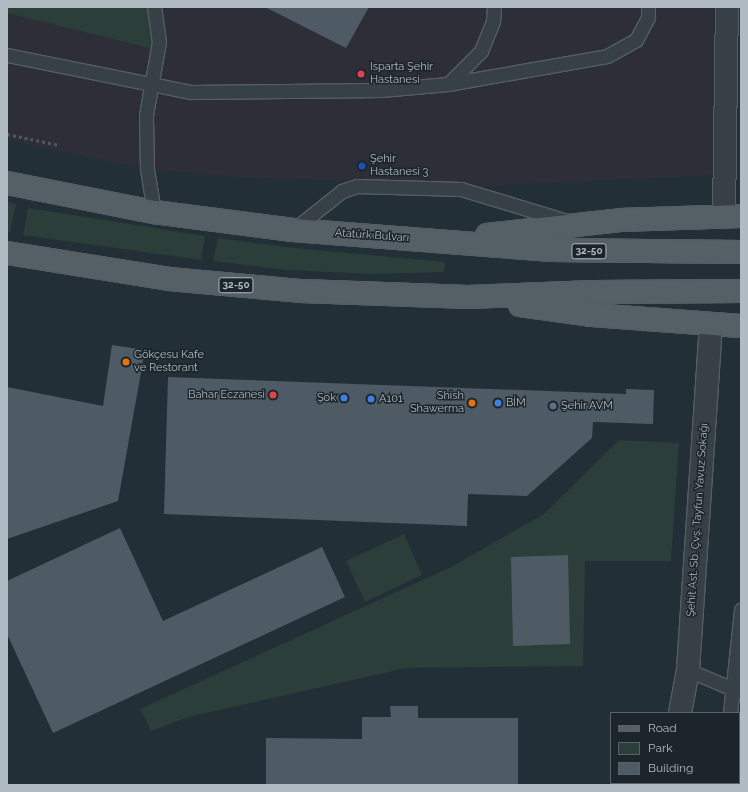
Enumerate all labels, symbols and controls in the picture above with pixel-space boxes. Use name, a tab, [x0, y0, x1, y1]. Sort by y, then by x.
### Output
place label: Isparta Şehir Hastanesi	[370, 61, 433, 87]
marker: Isparta Şehir Hastanesi	[355, 68, 367, 80]
place label: Şehir Hastanesi 3	[370, 153, 428, 179]
marker: Şehir Hastanesi 3	[357, 161, 367, 171]
street label: Atatürk Bulvarı	[335, 227, 409, 245]
road number: 32-50	[571, 243, 607, 259]
road number: 32-50	[218, 277, 254, 293]
place label: Gökçesu Kafe ve Restorant	[134, 349, 204, 375]
marker: Gökçesu Kafe ve Restorant	[121, 357, 131, 367]
place label: Bahar Eczanesi	[188, 388, 265, 402]
marker: Bahar Eczanesi	[268, 390, 278, 400]
place label: Shish Shawerma	[410, 390, 464, 416]
place label: Şok	[317, 391, 336, 405]
place label: A101	[379, 392, 403, 406]
marker: Şok	[339, 393, 349, 403]
marker: A101	[366, 394, 376, 404]
place label: BİM	[506, 396, 526, 410]
marker: Shish Shawerma	[467, 398, 477, 408]
marker: BİM	[493, 398, 503, 408]
place label: Şehir AVM	[561, 399, 614, 413]
marker: Şehir AVM	[548, 401, 558, 411]
street label: Şehit Ast. Sb. Çvş. Tayfun Yavuz Sokağı	[685, 422, 711, 618]
legend	[610, 712, 740, 784]
text: Road	[648, 721, 677, 735]
text: Park	[648, 741, 673, 755]
text: Building	[648, 761, 694, 775]

